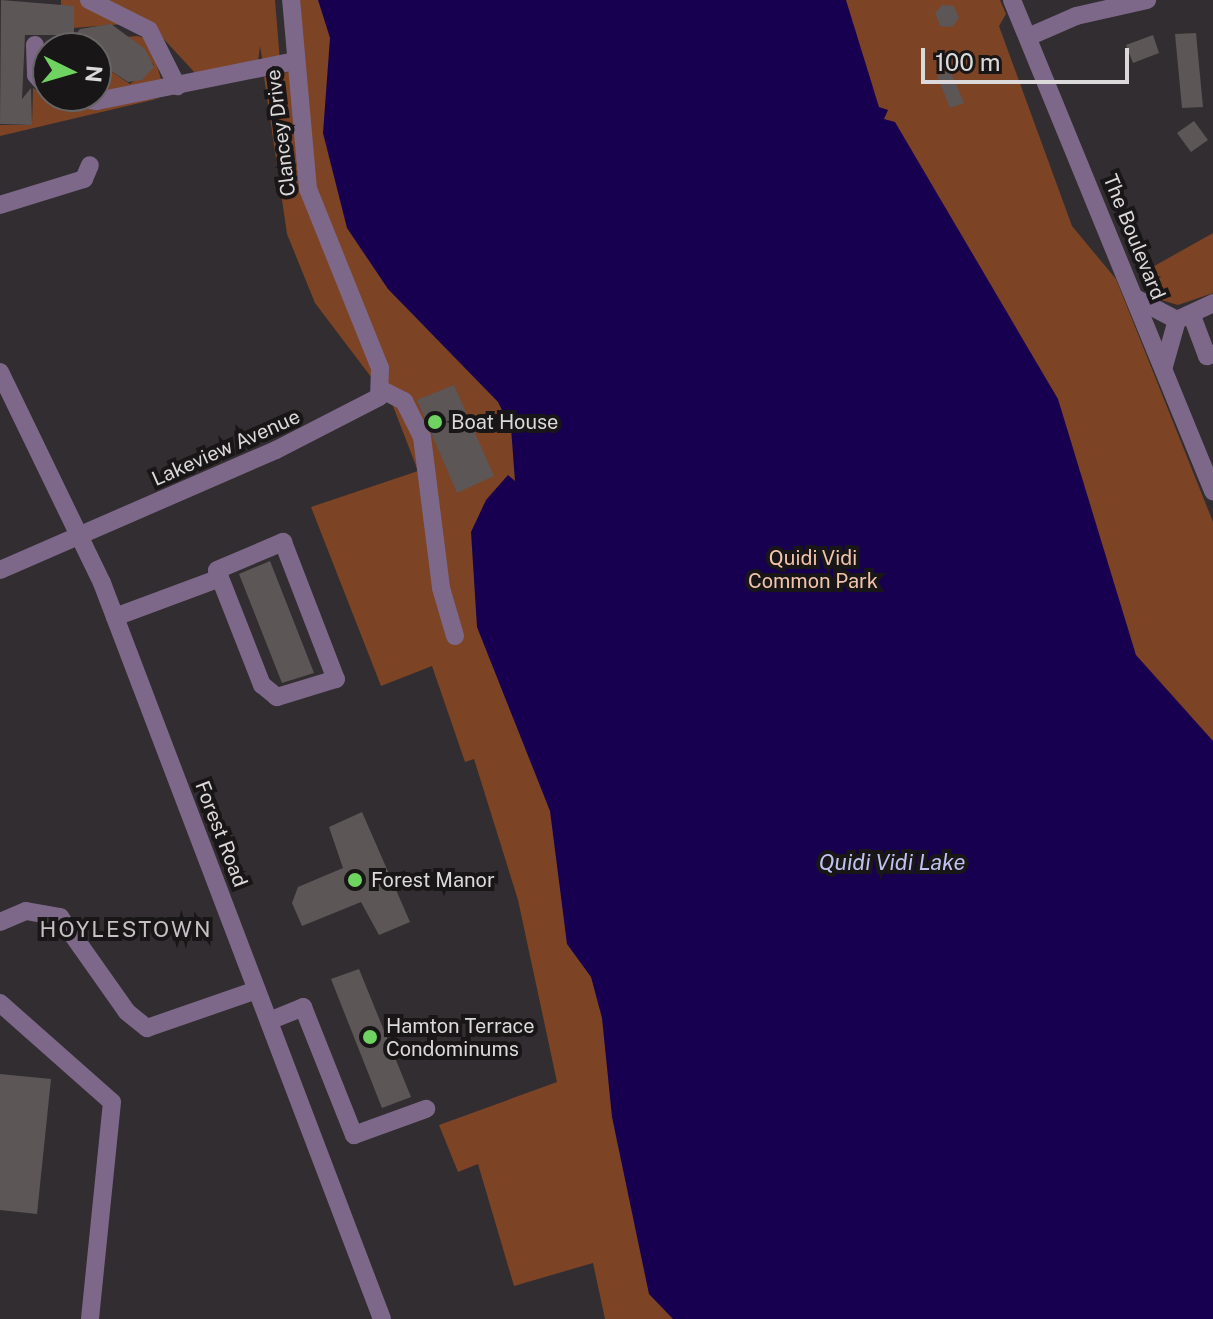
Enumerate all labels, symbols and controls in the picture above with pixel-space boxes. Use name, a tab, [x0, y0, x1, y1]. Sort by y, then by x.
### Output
north arrow	[32, 32, 112, 112]
scale bar	[925, 32, 1133, 82]
text: 100 m	[935, 48, 1001, 76]
text: N	[80, 64, 108, 84]
street label: Clancey Drive	[261, 68, 301, 198]
street label: The Boulevard	[1098, 171, 1170, 303]
street label: Lakeview Avenue	[148, 405, 304, 491]
place label: Boat House	[451, 410, 558, 434]
marker: Boat House	[426, 413, 444, 431]
park label: Quidi Vidi Common Park	[748, 546, 878, 593]
street label: Forest Road	[190, 778, 252, 890]
water label: Quidi Vidi Lake	[818, 850, 966, 876]
place label: Forest Manor	[371, 868, 495, 892]
marker: Forest Manor	[346, 871, 364, 889]
district label: HOYLESTOWN	[40, 917, 212, 943]
place label: Hamton Terrace Condominums	[386, 1014, 535, 1061]
marker: Hamton Terrace Condominums	[361, 1028, 379, 1046]

